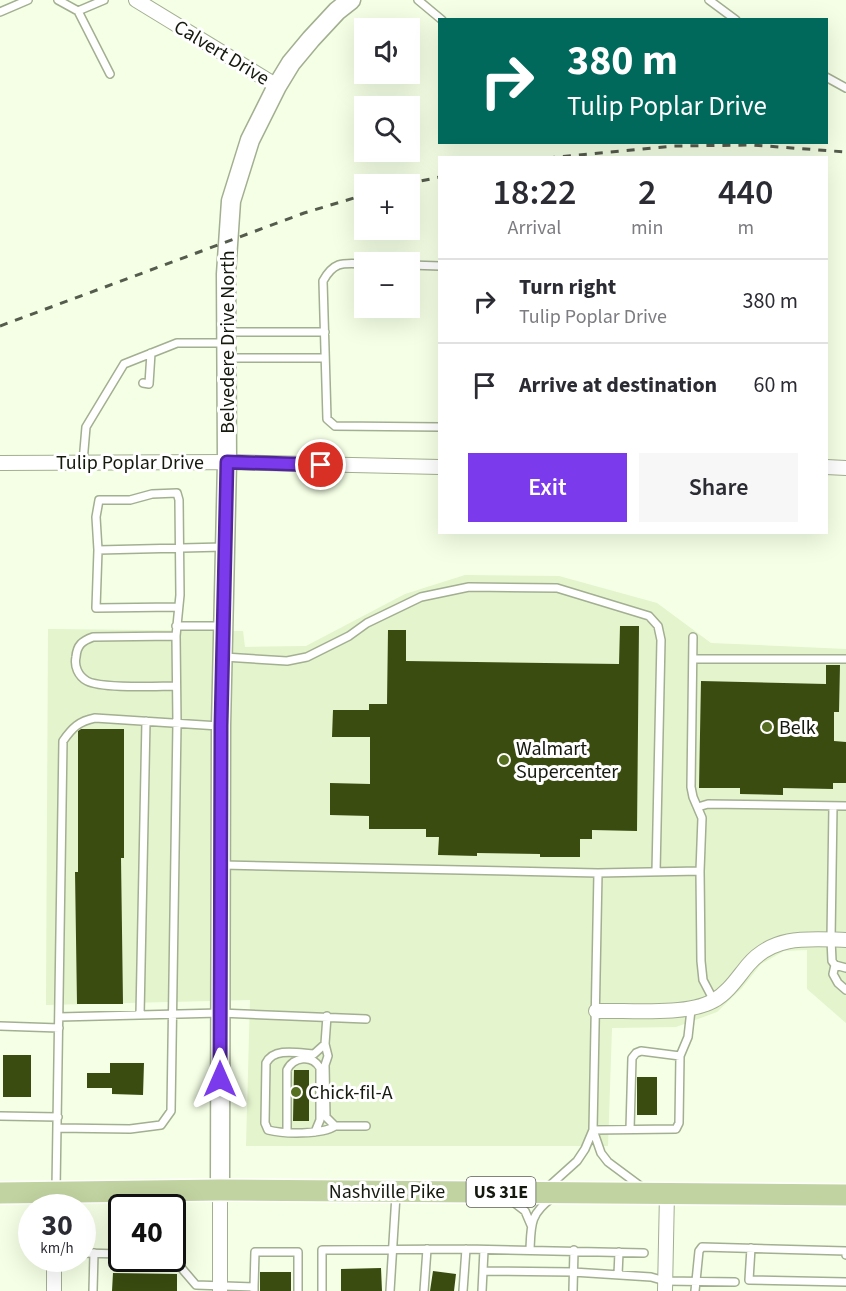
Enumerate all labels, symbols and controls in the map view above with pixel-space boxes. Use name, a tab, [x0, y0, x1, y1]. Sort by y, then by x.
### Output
street label: Calvert Drive	[168, 13, 275, 92]
map controls	[354, 18, 420, 318]
button: sound	[354, 18, 420, 84]
text: 380 m	[567, 31, 678, 91]
icon: right	[468, 42, 546, 120]
text: Tulip Poplar Drive	[567, 87, 767, 126]
button: search	[354, 96, 420, 162]
text: 18:22	[493, 167, 576, 218]
text: 2	[638, 167, 656, 218]
text: 440	[718, 167, 773, 218]
button: +	[354, 174, 420, 240]
text: Arrival	[508, 214, 561, 242]
text: min	[631, 214, 663, 242]
text: m	[737, 214, 754, 242]
street label: Belvedere Drive North	[214, 250, 242, 434]
button: −	[354, 252, 420, 318]
text: Turn right	[519, 271, 616, 303]
icon: right	[468, 285, 501, 318]
text: 380 m	[743, 285, 798, 317]
text: Tulip Poplar Drive	[519, 303, 667, 331]
icon: arrive	[468, 369, 501, 402]
text: Arrive at destination	[519, 369, 717, 401]
text: 60 m	[753, 369, 798, 401]
pin	[295, 439, 346, 490]
icon: arrive	[304, 448, 337, 481]
street label: Tulip Poplar Drive	[56, 449, 204, 477]
button: Exit	[468, 453, 627, 522]
button: Share	[639, 453, 798, 522]
place label: Belk	[779, 714, 816, 742]
marker: Belk	[760, 720, 774, 734]
place label: Walmart Supercenter	[516, 735, 618, 786]
marker: Walmart Supercenter	[497, 753, 511, 767]
position arrow	[188, 1047, 252, 1111]
place label: Chick-fil-A	[308, 1079, 393, 1107]
marker: Chick-fil-A	[289, 1085, 303, 1099]
road number: US 31E	[466, 1177, 536, 1207]
street label: Nashville Pike	[329, 1178, 445, 1206]
speed limit sign: 40	[108, 1194, 186, 1272]
text: 30	[41, 1204, 73, 1247]
text: km/h	[40, 1238, 74, 1259]

